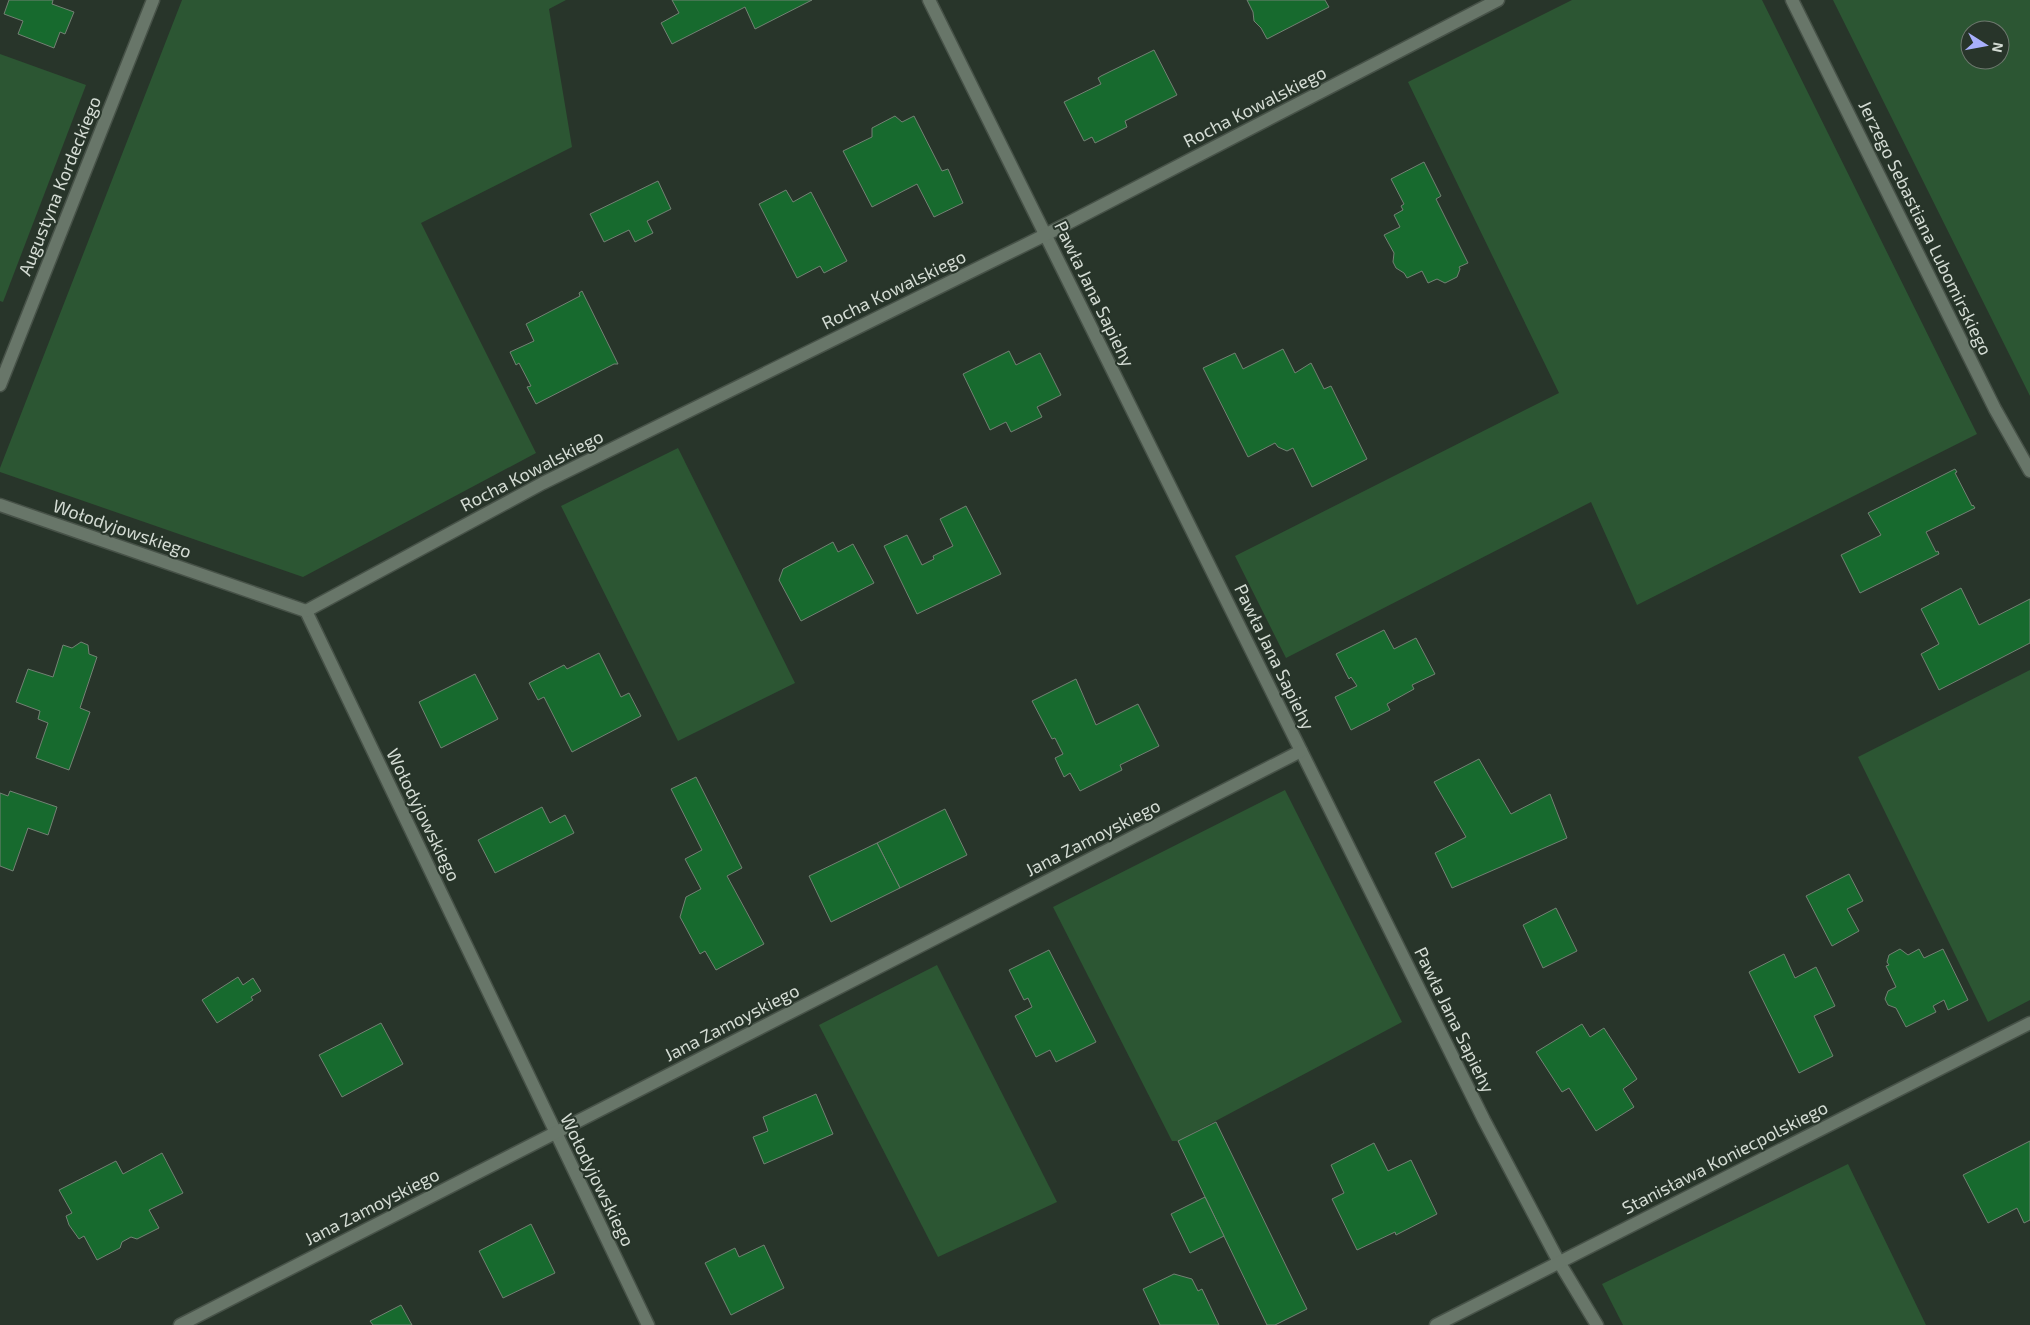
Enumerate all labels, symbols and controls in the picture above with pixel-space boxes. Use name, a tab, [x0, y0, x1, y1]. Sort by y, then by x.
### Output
north arrow	[1960, 20, 2010, 70]
text: N	[1989, 41, 2008, 54]
street label: Rocha Kowalskiego	[1179, 61, 1330, 152]
street label: Augustyna Kordeckiego	[13, 93, 105, 279]
street label: Jerzego Sebastiana Lubomirskiego	[1854, 97, 1997, 359]
street label: Pawła Jana Sapiehy	[1050, 217, 1140, 371]
street label: Rocha Kowalskiego	[818, 245, 969, 334]
street label: Rocha Kowalskiego	[456, 425, 607, 516]
street label: Wołodyjowskiego	[50, 494, 194, 562]
street label: Pawła Jana Sapiehy	[1230, 580, 1320, 734]
street label: Wołodyjowskiego	[382, 745, 466, 885]
street label: Jana Zamoyskiego	[1021, 794, 1164, 881]
street label: Pawła Jana Sapiehy	[1410, 943, 1500, 1097]
street label: Jana Zamoyskiego	[660, 979, 803, 1066]
street label: Stanisława Koniecpolskiego	[1618, 1096, 1831, 1219]
street label: Wołodyjowskiego	[556, 1110, 640, 1250]
street label: Jana Zamoyskiego	[300, 1163, 443, 1250]

